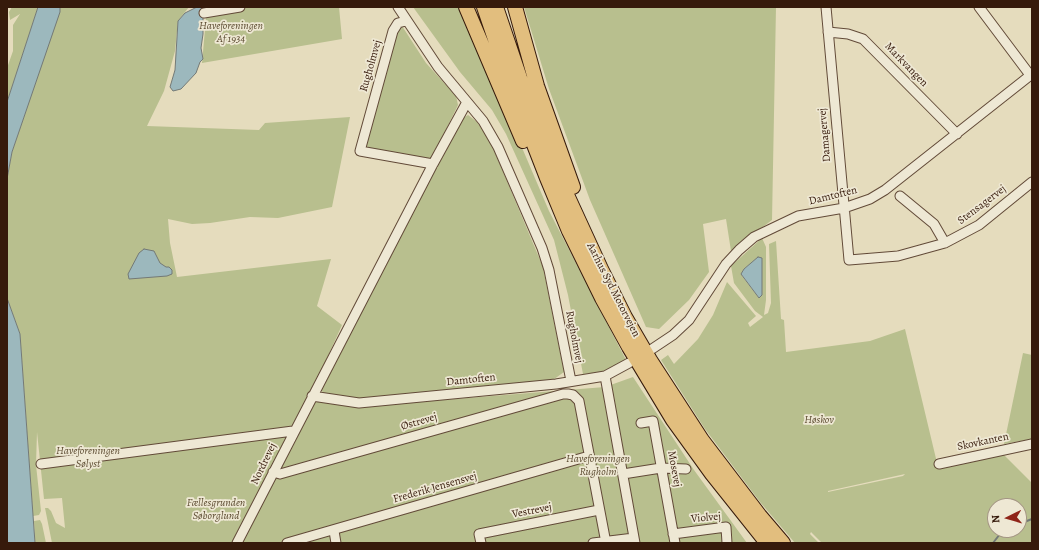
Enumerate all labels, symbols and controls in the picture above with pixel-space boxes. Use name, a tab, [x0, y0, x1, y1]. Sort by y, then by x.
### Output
park label: Haveforeningen Af 1934	[199, 19, 263, 45]
street label: Rugholmvej	[357, 39, 385, 93]
street label: Markvangen	[882, 40, 930, 90]
street label: Damagervej	[816, 107, 834, 163]
street label: Stensagervej	[955, 183, 1009, 227]
street label: Damtoften	[808, 184, 858, 208]
street label: Aarhus Syd Motorvejen	[584, 241, 642, 339]
street label: Rugholmvej	[562, 310, 586, 364]
street label: Damtoften	[446, 371, 496, 389]
street label: Østrevej	[399, 411, 439, 433]
park label: Høskov	[804, 413, 834, 427]
street label: Skovkanten	[956, 430, 1010, 454]
street label: Nordrevej	[248, 441, 280, 487]
park label: Haveforeningen Sølyst	[56, 444, 120, 470]
street label: Mosevej	[664, 450, 684, 488]
park label: Haveforeningen Rugholm	[566, 452, 630, 478]
street label: Frederik Jensensvej	[392, 470, 478, 506]
park label: Fællesgrunden Søborglund	[187, 496, 245, 522]
north arrow	[987, 498, 1027, 538]
street label: Vestrevej	[511, 501, 553, 521]
street label: Violvej	[691, 510, 721, 526]
text: N	[988, 514, 1003, 524]

